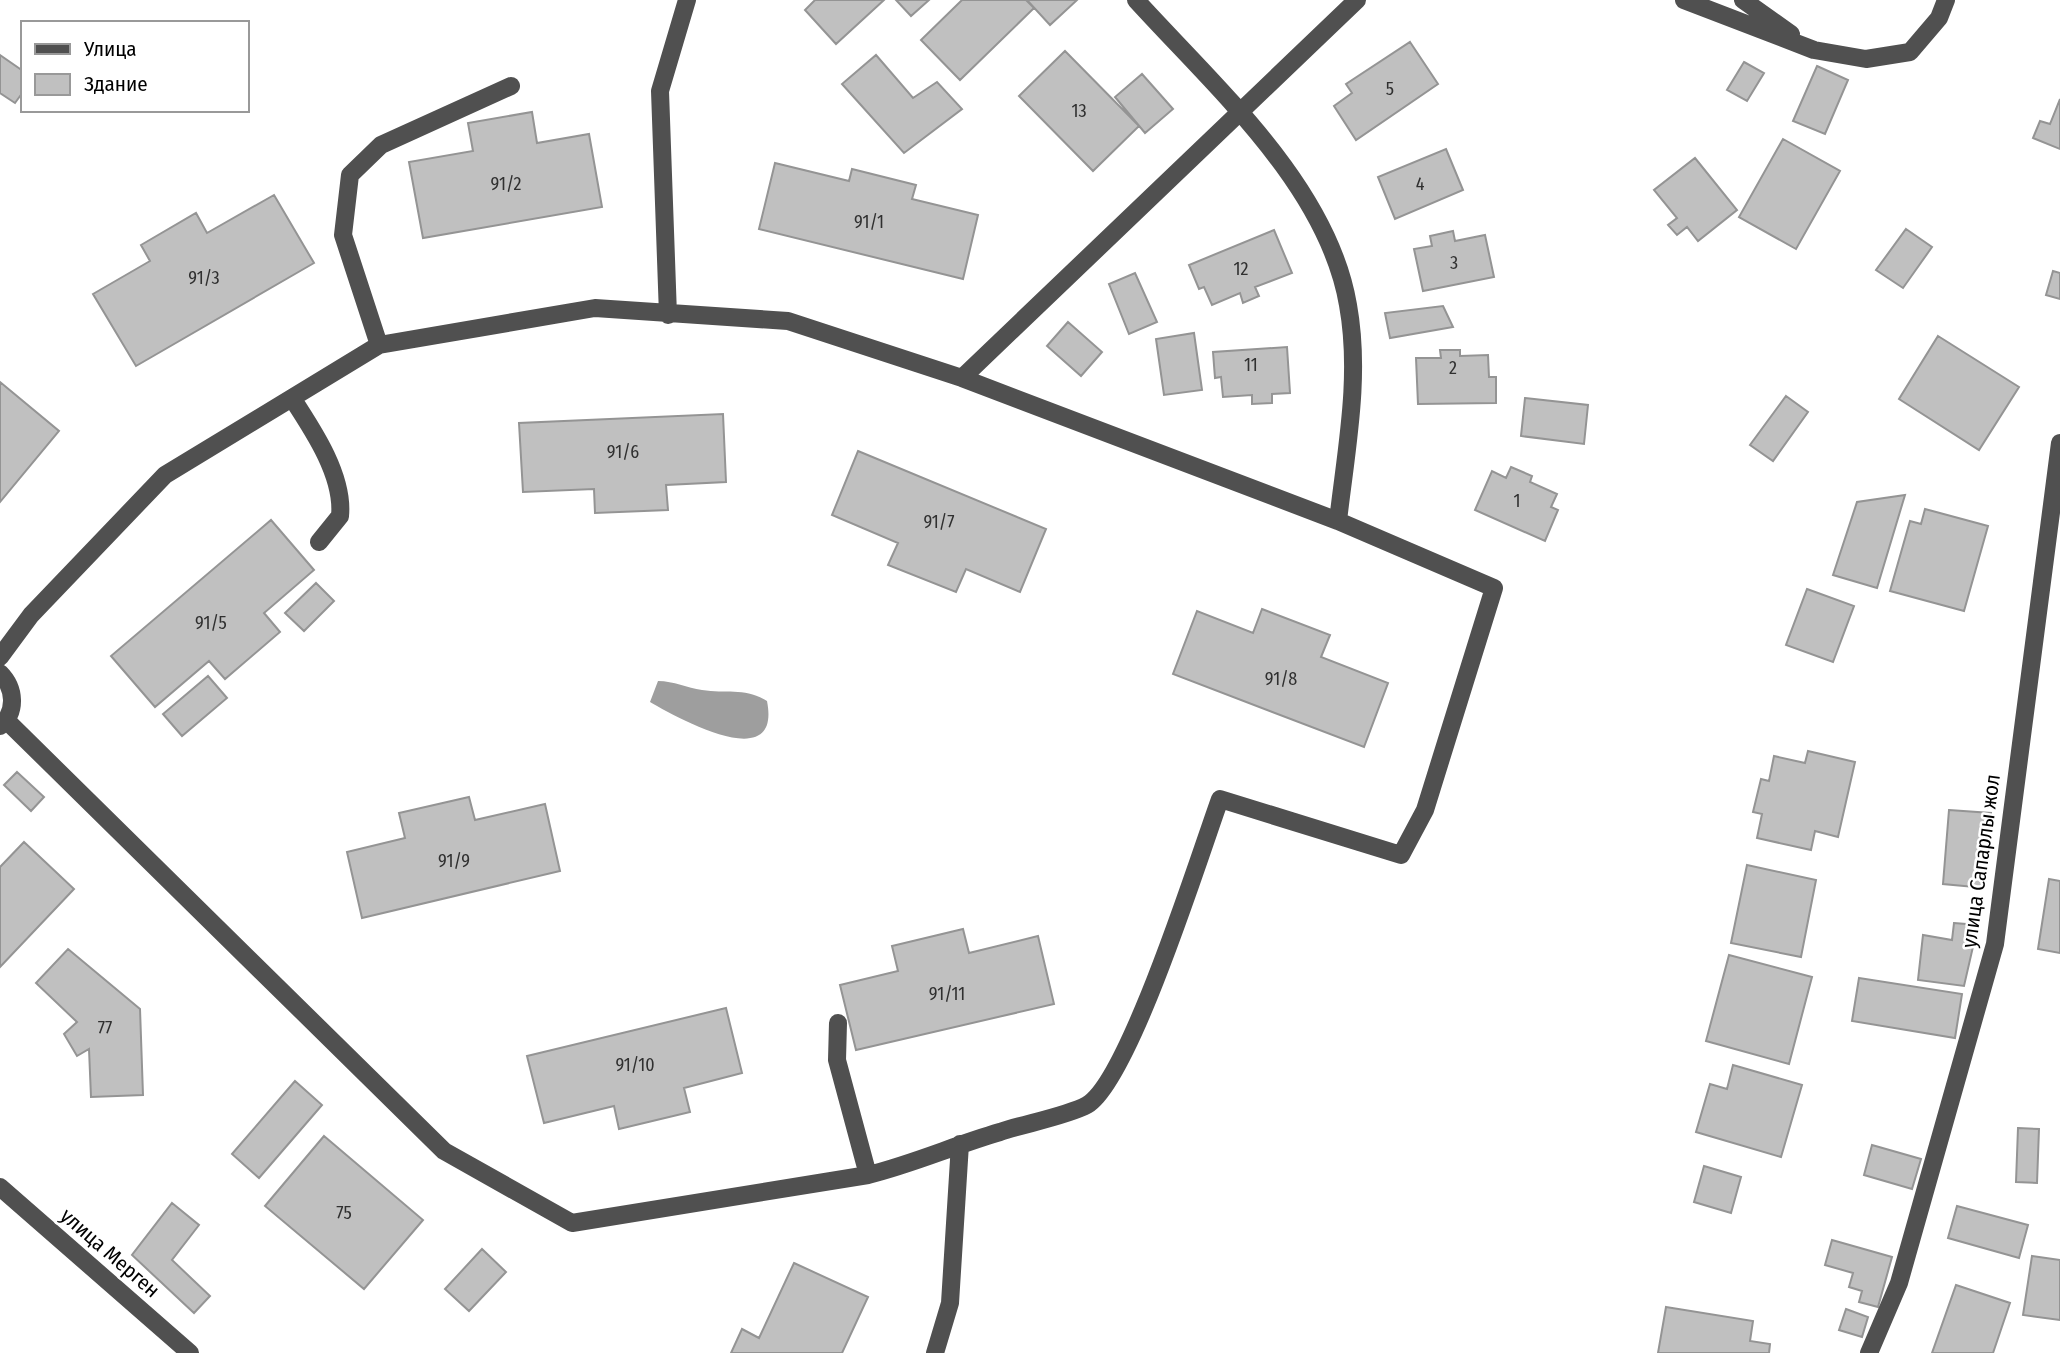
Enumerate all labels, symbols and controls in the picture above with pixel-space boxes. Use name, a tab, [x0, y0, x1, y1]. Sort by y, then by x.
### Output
legend	[21, 21, 248, 112]
text: Улица	[83, 36, 137, 62]
text: Здание	[84, 71, 148, 97]
house number: 5	[1386, 78, 1394, 100]
house number: 13	[1071, 100, 1087, 122]
house number: 91/2	[490, 173, 522, 195]
house number: 4	[1416, 173, 1425, 195]
house number: 91/1	[854, 211, 884, 233]
house number: 3	[1450, 252, 1458, 274]
house number: 12	[1234, 258, 1249, 280]
house number: 91/3	[188, 267, 220, 289]
house number: 11	[1244, 354, 1258, 376]
house number: 2	[1449, 357, 1457, 379]
house number: 91/6	[607, 441, 639, 463]
house number: 1	[1513, 490, 1521, 512]
house number: 91/7	[923, 511, 955, 533]
house number: 91/5	[195, 612, 227, 634]
house number: 91/8	[1265, 668, 1297, 690]
street label: улица Сапарлы жол	[1956, 772, 2006, 950]
house number: 91/9	[438, 850, 470, 872]
house number: 91/11	[929, 983, 965, 1005]
house number: 77	[98, 1017, 112, 1039]
house number: 91/10	[615, 1054, 655, 1076]
house number: 75	[336, 1202, 352, 1224]
street label: улица Мерген	[55, 1203, 165, 1303]

